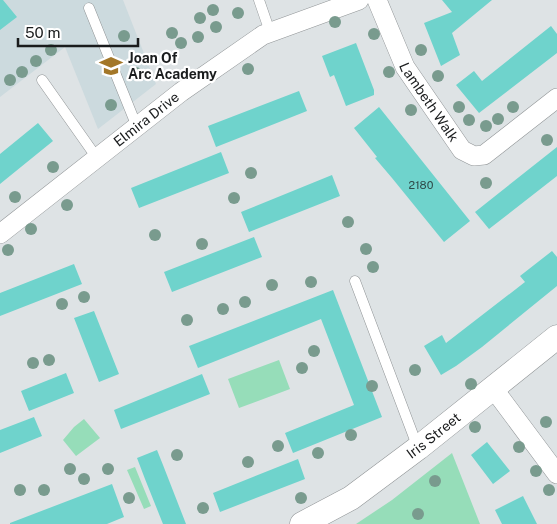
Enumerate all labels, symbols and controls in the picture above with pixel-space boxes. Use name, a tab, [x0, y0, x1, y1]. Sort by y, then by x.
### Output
scale bar	[18, 15, 138, 47]
text: 50 m	[25, 24, 60, 41]
place label: Joan Of Arc Academy	[128, 50, 217, 82]
school or university icon: Joan Of Arc Academy	[98, 53, 124, 79]
street label: Lambeth Walk	[396, 60, 462, 145]
street label: Elmira Drive	[111, 89, 182, 150]
house number: 2180	[409, 179, 434, 191]
street label: Iris Street	[403, 409, 464, 462]

